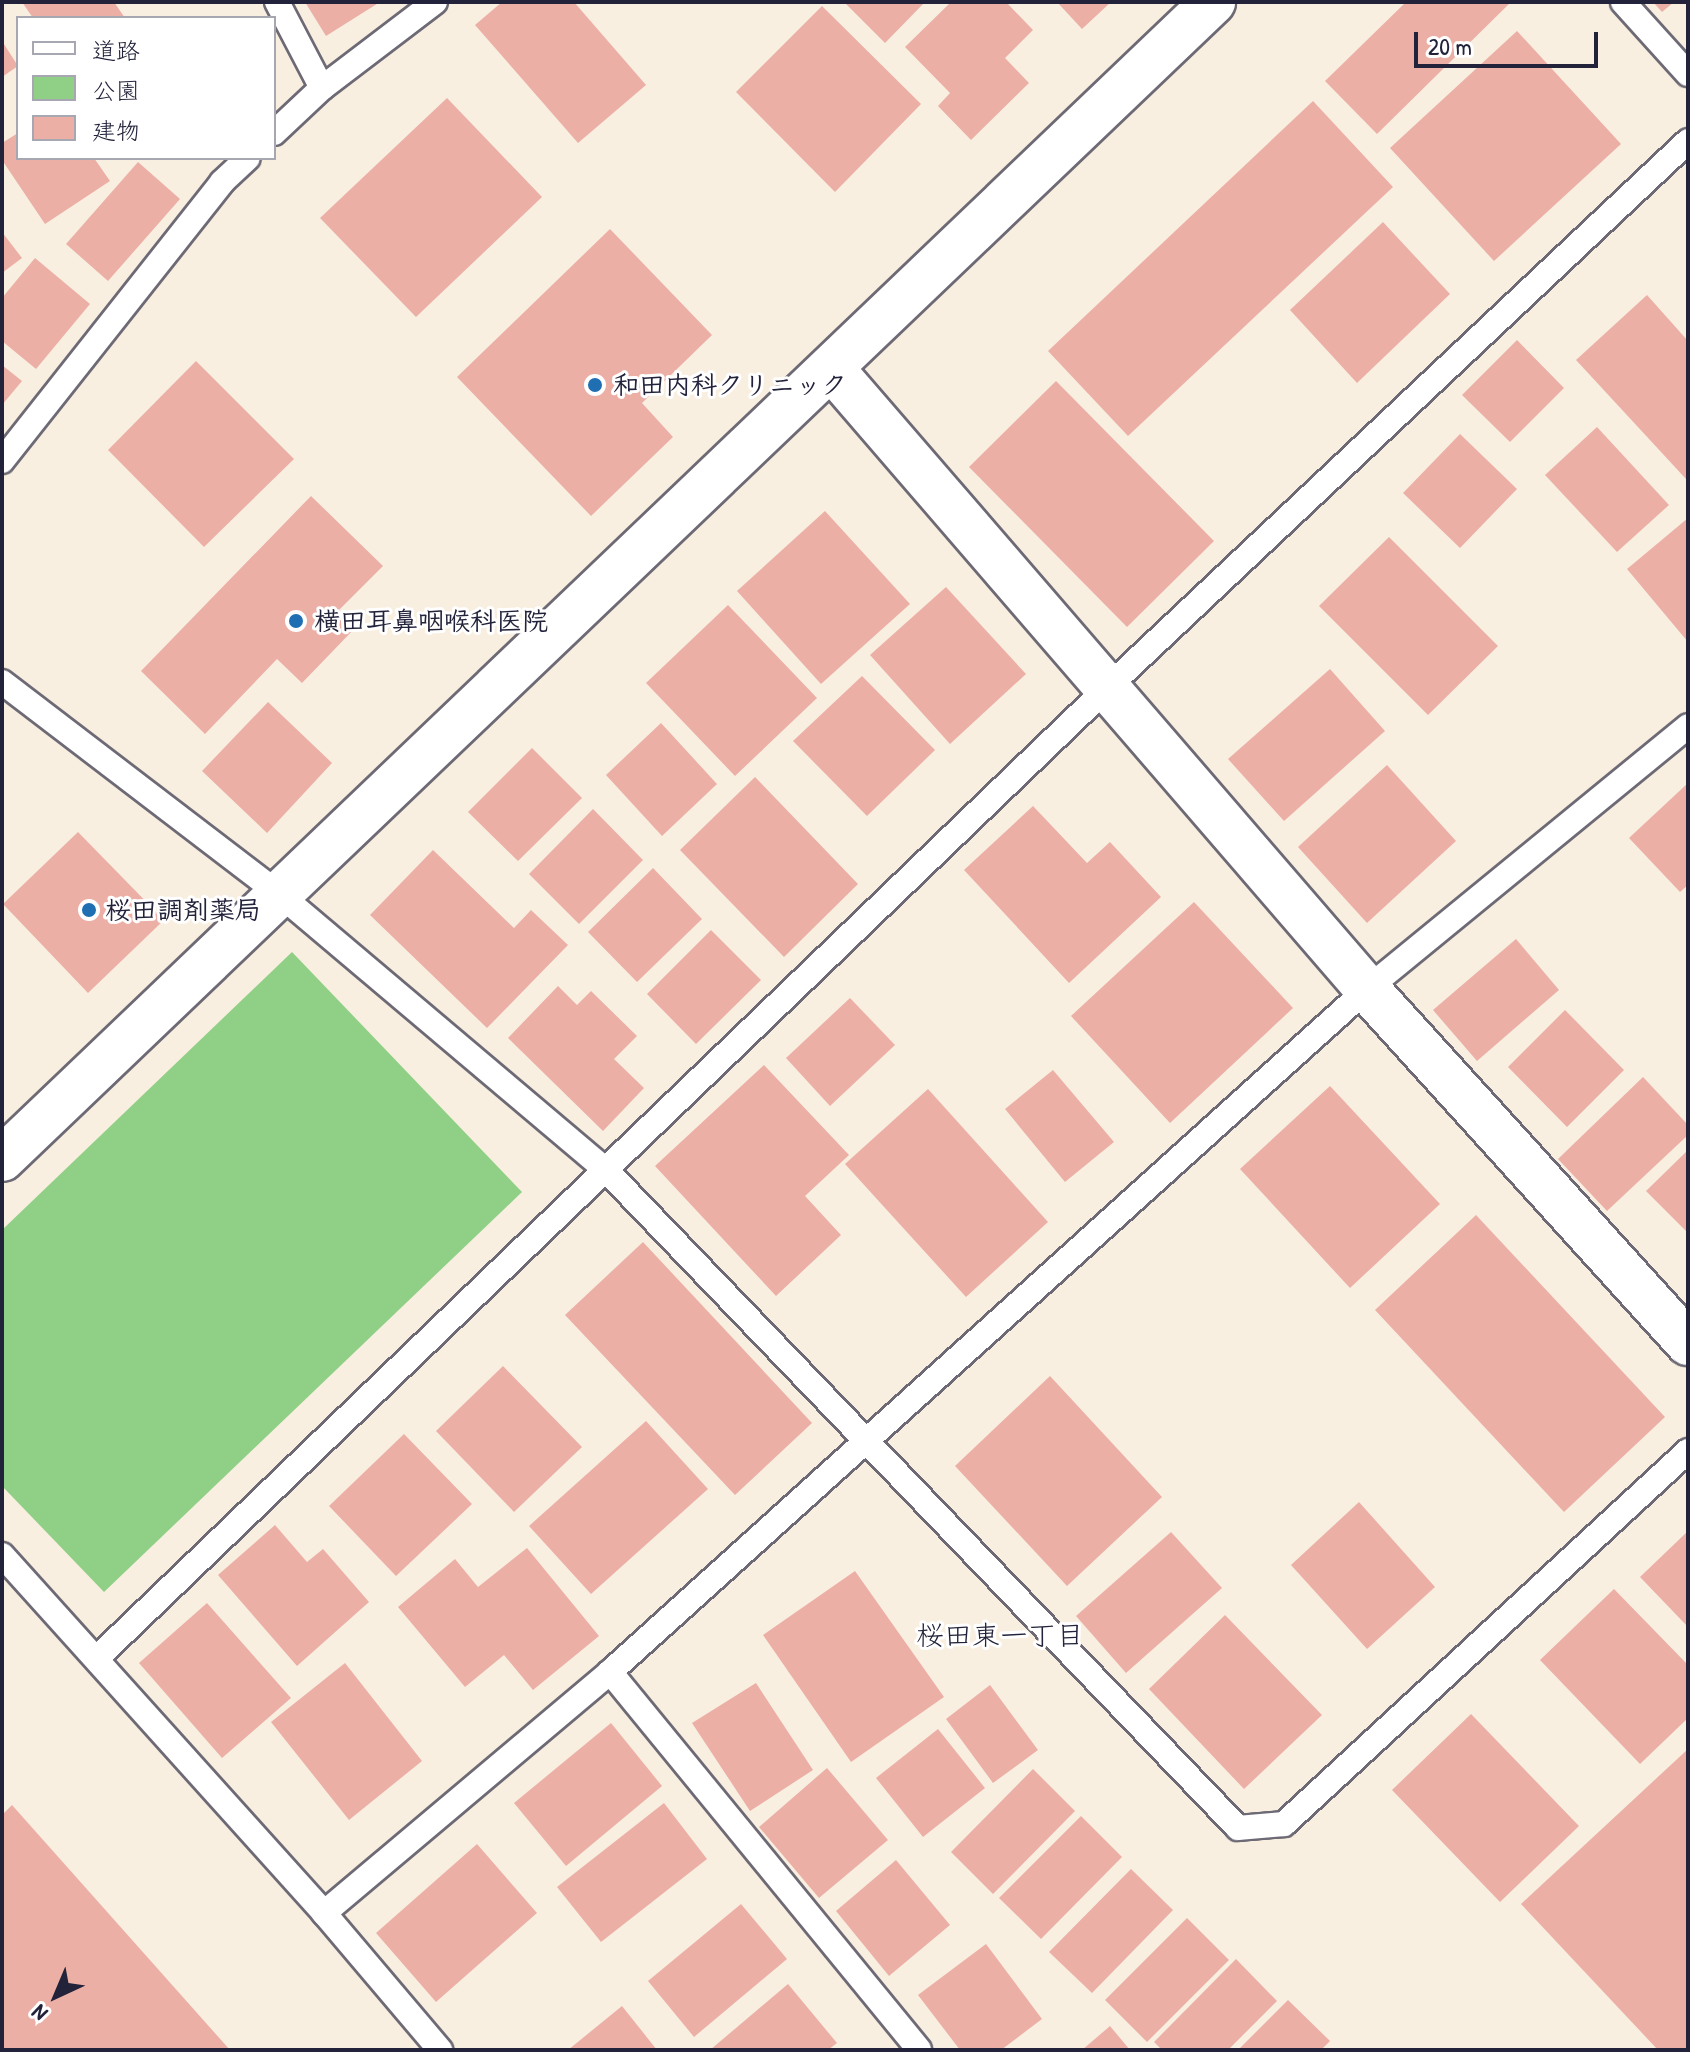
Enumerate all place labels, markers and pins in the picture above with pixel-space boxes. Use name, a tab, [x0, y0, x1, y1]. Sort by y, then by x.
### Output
place label: 和田内科クリニック	[613, 369, 847, 401]
marker: 和田内科クリニック	[584, 374, 606, 396]
place label: 横田耳鼻咽喉科医院	[314, 605, 548, 637]
marker: 横田耳鼻咽喉科医院	[285, 610, 307, 632]
place label: 桜田調剤薬局	[105, 894, 261, 926]
marker: 桜田調剤薬局	[80, 901, 98, 919]

